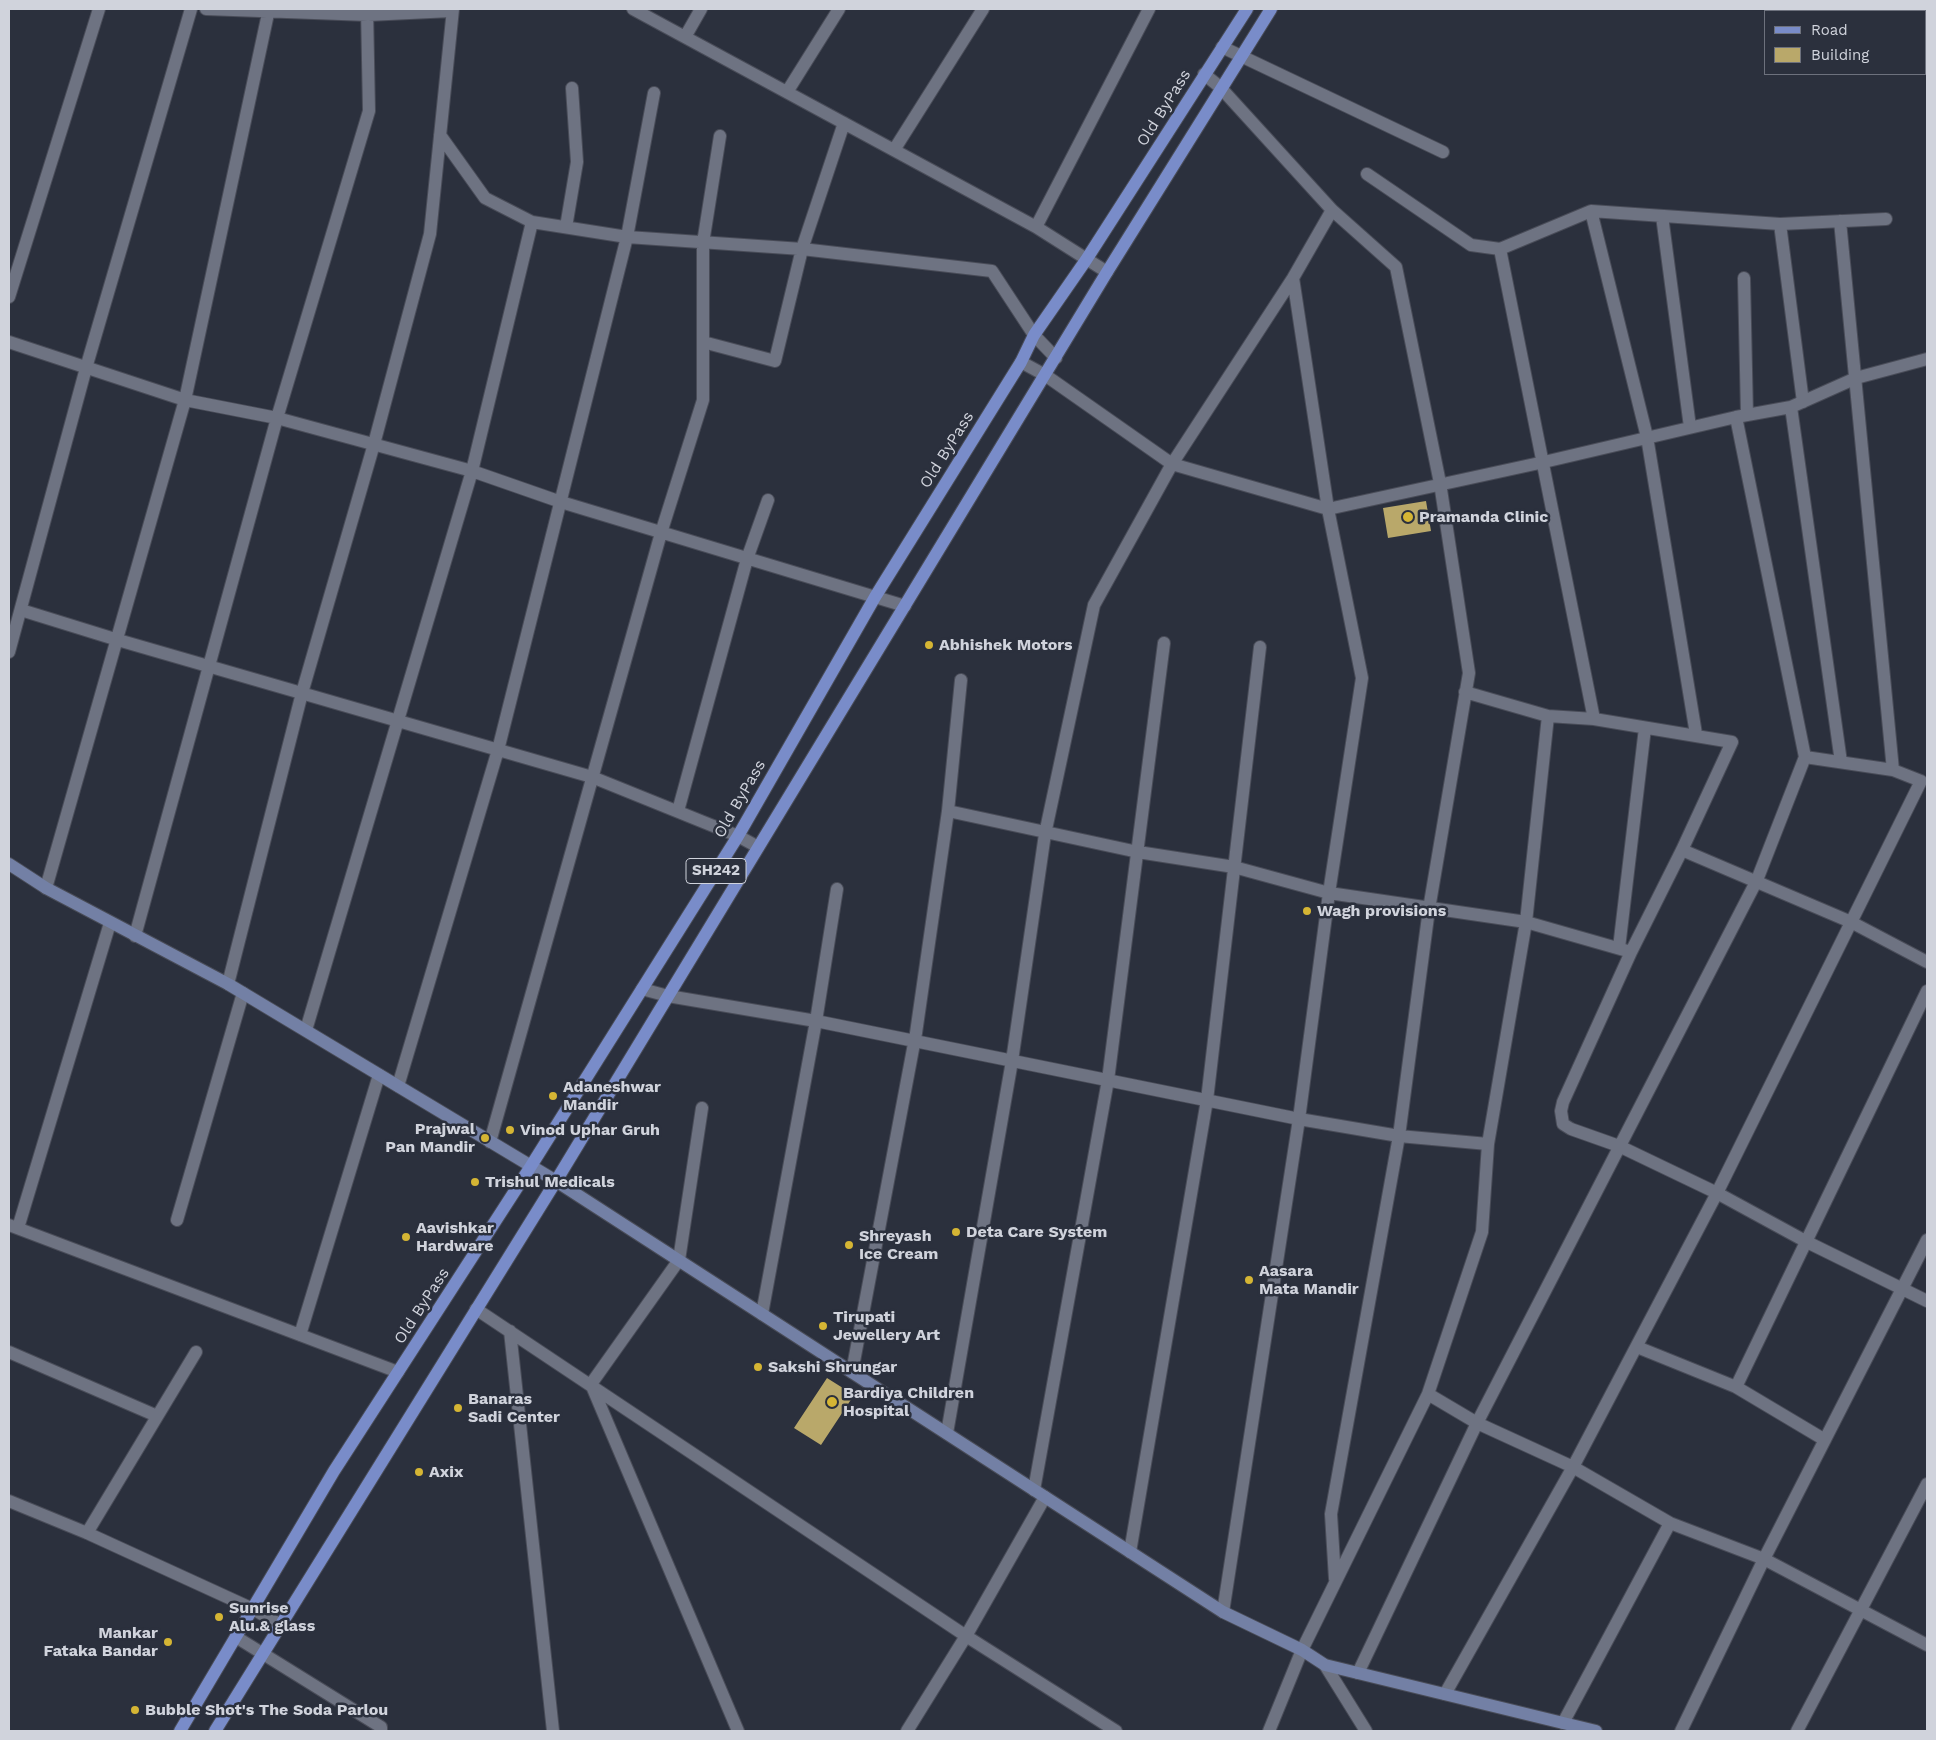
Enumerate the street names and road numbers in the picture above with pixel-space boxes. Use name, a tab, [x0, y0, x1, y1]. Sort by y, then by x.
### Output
street label: Old ByPass	[1133, 66, 1195, 150]
street label: Old ByPass	[916, 408, 978, 492]
street label: Old ByPass	[710, 757, 770, 841]
road number: SH242	[686, 858, 746, 884]
street label: Old ByPass	[390, 1264, 454, 1348]

